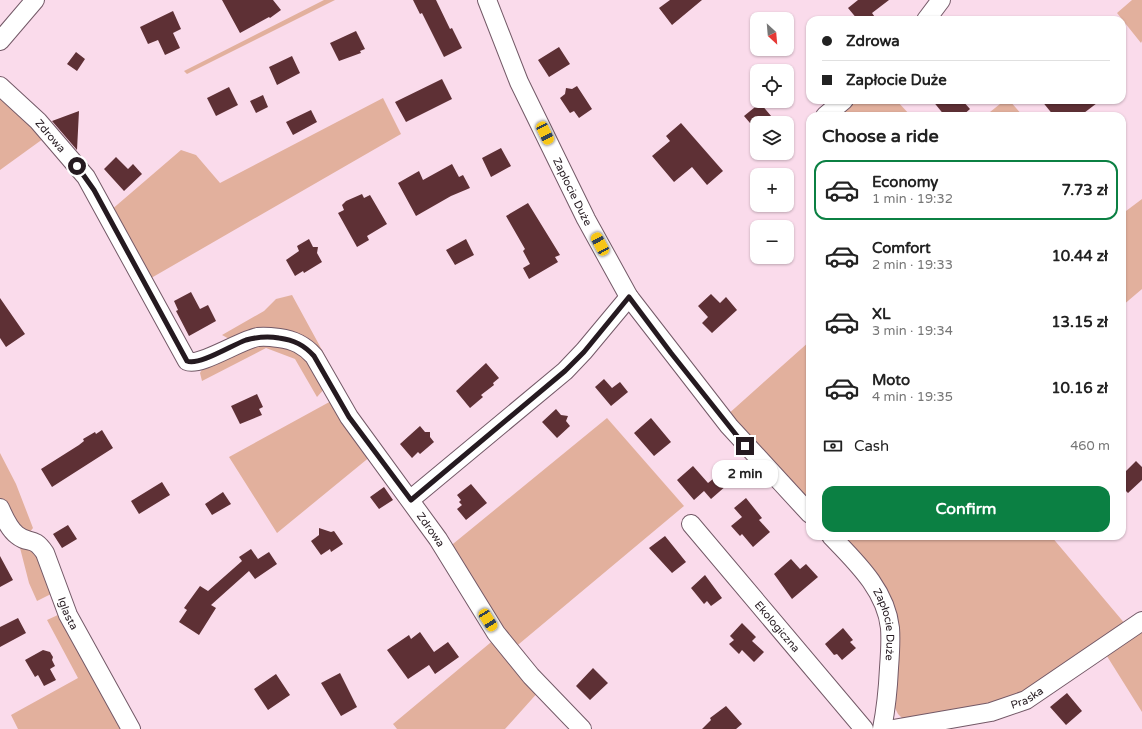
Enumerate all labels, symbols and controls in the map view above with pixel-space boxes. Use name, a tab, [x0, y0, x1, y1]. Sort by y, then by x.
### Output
north arrow	[750, 12, 794, 56]
map controls	[750, 12, 794, 264]
text: Zdrowa	[846, 32, 900, 50]
button: locate	[750, 64, 794, 108]
text: Zapłocie Duże	[846, 71, 947, 89]
street label: Zdrowa	[33, 116, 68, 155]
button: layers	[750, 116, 794, 160]
car	[534, 120, 556, 146]
text: Choose a ride	[822, 125, 939, 147]
street label: Zapłocie Duże	[550, 155, 595, 228]
route start	[68, 157, 86, 175]
button: +	[750, 168, 794, 212]
icon: car	[824, 172, 860, 208]
text: Economy	[872, 173, 938, 191]
text: 7.73 zł	[1061, 181, 1108, 199]
text: 1 min · 19:32	[872, 191, 953, 207]
button: −	[750, 220, 794, 264]
car	[589, 231, 611, 257]
icon: car	[824, 238, 860, 274]
text: Comfort	[872, 239, 931, 257]
text: 10.44 zł	[1051, 247, 1108, 265]
text: 2 min · 19:33	[872, 257, 953, 273]
icon: car	[824, 304, 860, 340]
text: XL	[872, 305, 891, 323]
text: 13.15 zł	[1051, 313, 1108, 331]
text: 3 min · 19:34	[872, 323, 953, 339]
icon: car	[824, 370, 860, 406]
text: Moto	[872, 371, 910, 389]
text: 10.16 zł	[1051, 379, 1108, 397]
text: 4 min · 19:35	[872, 389, 953, 405]
icon: cash	[822, 435, 844, 457]
route end	[736, 437, 754, 455]
text: Cash	[854, 437, 889, 455]
text: 460 m	[1070, 438, 1110, 454]
callout: 2 min	[712, 460, 778, 488]
text: 2 min	[728, 466, 762, 482]
button: Confirm	[822, 486, 1110, 532]
street label: Zdrowa	[414, 510, 448, 549]
street label: Zapłocie Duże	[871, 586, 897, 661]
street label: Iglasta	[55, 595, 81, 632]
street label: Ekologiczna	[752, 598, 803, 655]
car	[477, 607, 499, 633]
street label: Praska	[1009, 684, 1045, 711]

